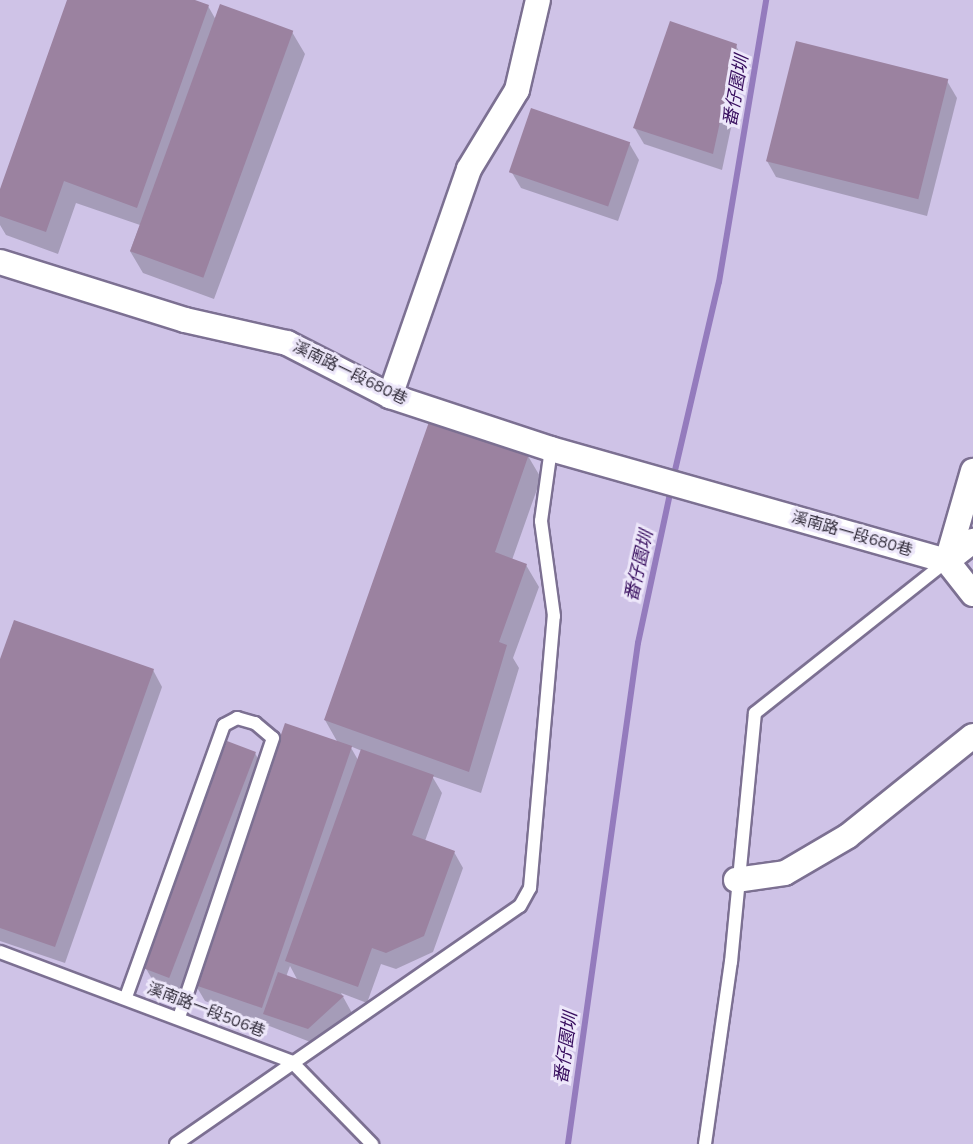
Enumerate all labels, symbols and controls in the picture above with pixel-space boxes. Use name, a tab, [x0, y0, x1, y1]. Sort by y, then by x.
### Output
water label: 番仔園圳	[719, 54, 753, 128]
street label: 溪南路一段680巷	[290, 337, 410, 409]
street label: 溪南路一段680巷	[789, 508, 915, 560]
water label: 番仔園圳	[620, 528, 658, 604]
street label: 溪南路一段506巷	[144, 979, 268, 1041]
water label: 番仔園圳	[550, 1011, 582, 1085]

